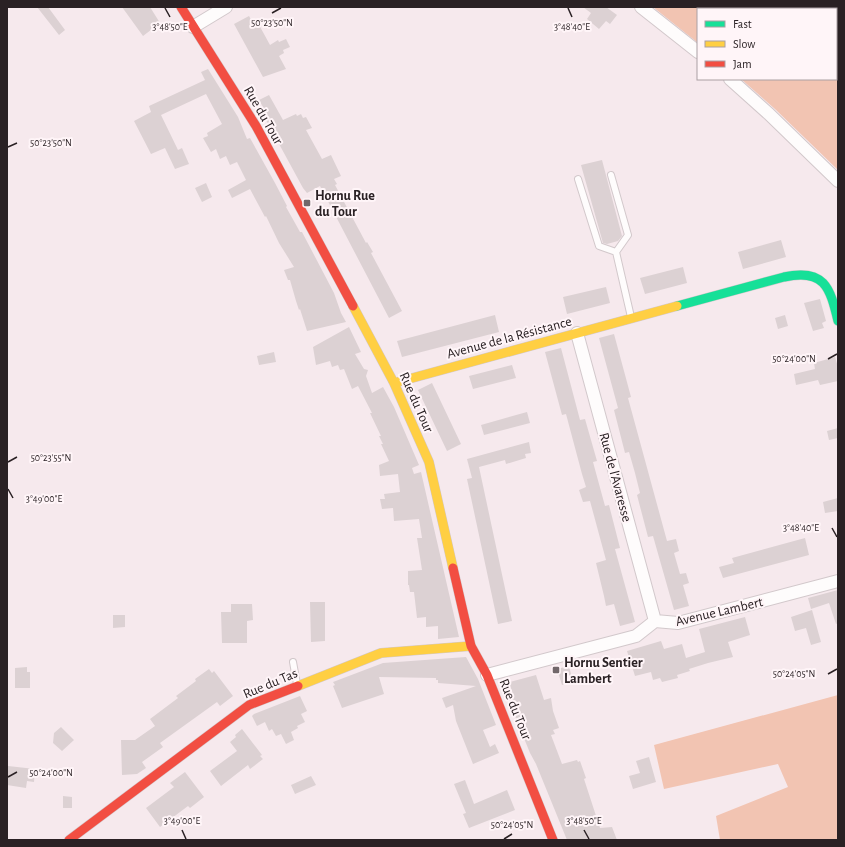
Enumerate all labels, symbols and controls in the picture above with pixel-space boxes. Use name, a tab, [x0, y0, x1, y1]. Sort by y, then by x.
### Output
legend	[697, 8, 837, 80]
text: 50°23'50"N	[251, 18, 293, 28]
text: Fast	[733, 18, 752, 30]
text: 3°48'50"E	[152, 22, 188, 32]
text: 3°48'40"E	[554, 22, 590, 32]
text: Slow	[733, 38, 755, 50]
text: Jam	[733, 58, 752, 70]
street label: Rue du Tour	[241, 84, 286, 147]
text: 50°23'50"N	[30, 138, 72, 148]
place label: Hornu Rue du Tour	[315, 189, 375, 219]
marker: Hornu Rue du Tour	[302, 198, 312, 208]
street label: Avenue de la Résistance	[445, 315, 573, 361]
text: 50°24'00"N	[772, 354, 816, 364]
street label: Rue du Tour	[397, 370, 436, 435]
street label: Rue de l'Avaresse	[596, 431, 634, 523]
text: 50°23'55"N	[31, 453, 71, 463]
text: 3°49'00"E	[26, 494, 62, 504]
text: 3°48'40"E	[783, 523, 819, 533]
street label: Avenue Lambert	[674, 595, 765, 629]
place label: Hornu Sentier Lambert	[564, 656, 643, 686]
marker: Hornu Sentier Lambert	[551, 665, 561, 675]
street label: Rue du Tas	[241, 666, 300, 702]
text: 50°24'05"N	[773, 669, 815, 679]
street label: Rue du Tour	[497, 677, 534, 742]
text: 50°24'00"N	[29, 768, 73, 778]
text: 3°49'00"E	[164, 816, 200, 826]
text: 3°48'50"E	[566, 816, 602, 826]
text: 50°24'05"N	[491, 820, 533, 830]

